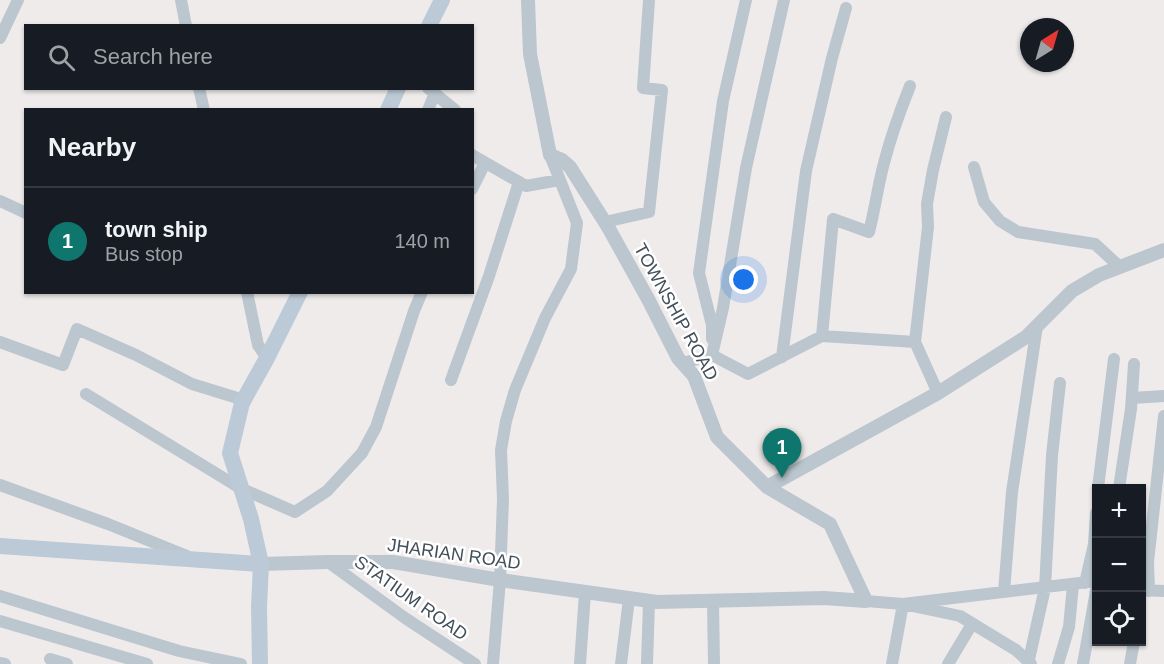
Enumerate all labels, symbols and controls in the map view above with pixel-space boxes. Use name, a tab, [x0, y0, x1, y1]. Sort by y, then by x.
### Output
north arrow	[1020, 18, 1074, 72]
search box	[24, 24, 474, 90]
icon: search	[45, 41, 78, 74]
text: Search here	[93, 44, 213, 69]
text: Nearby	[48, 132, 136, 162]
text: town ship	[105, 217, 208, 242]
text: 1	[62, 230, 73, 252]
text: 140 m	[394, 230, 450, 252]
street label: TOWNSHIP ROAD	[630, 240, 722, 384]
text: Bus stop	[105, 243, 183, 265]
your location	[729, 265, 758, 294]
pin: 1	[762, 428, 802, 478]
map controls	[1092, 484, 1146, 646]
button: +	[1092, 484, 1146, 538]
street label: JHARIAN ROAD	[386, 535, 522, 573]
button: −	[1092, 538, 1146, 592]
street label: STATIUM ROAD	[351, 552, 471, 644]
button: locate	[1092, 592, 1146, 646]

